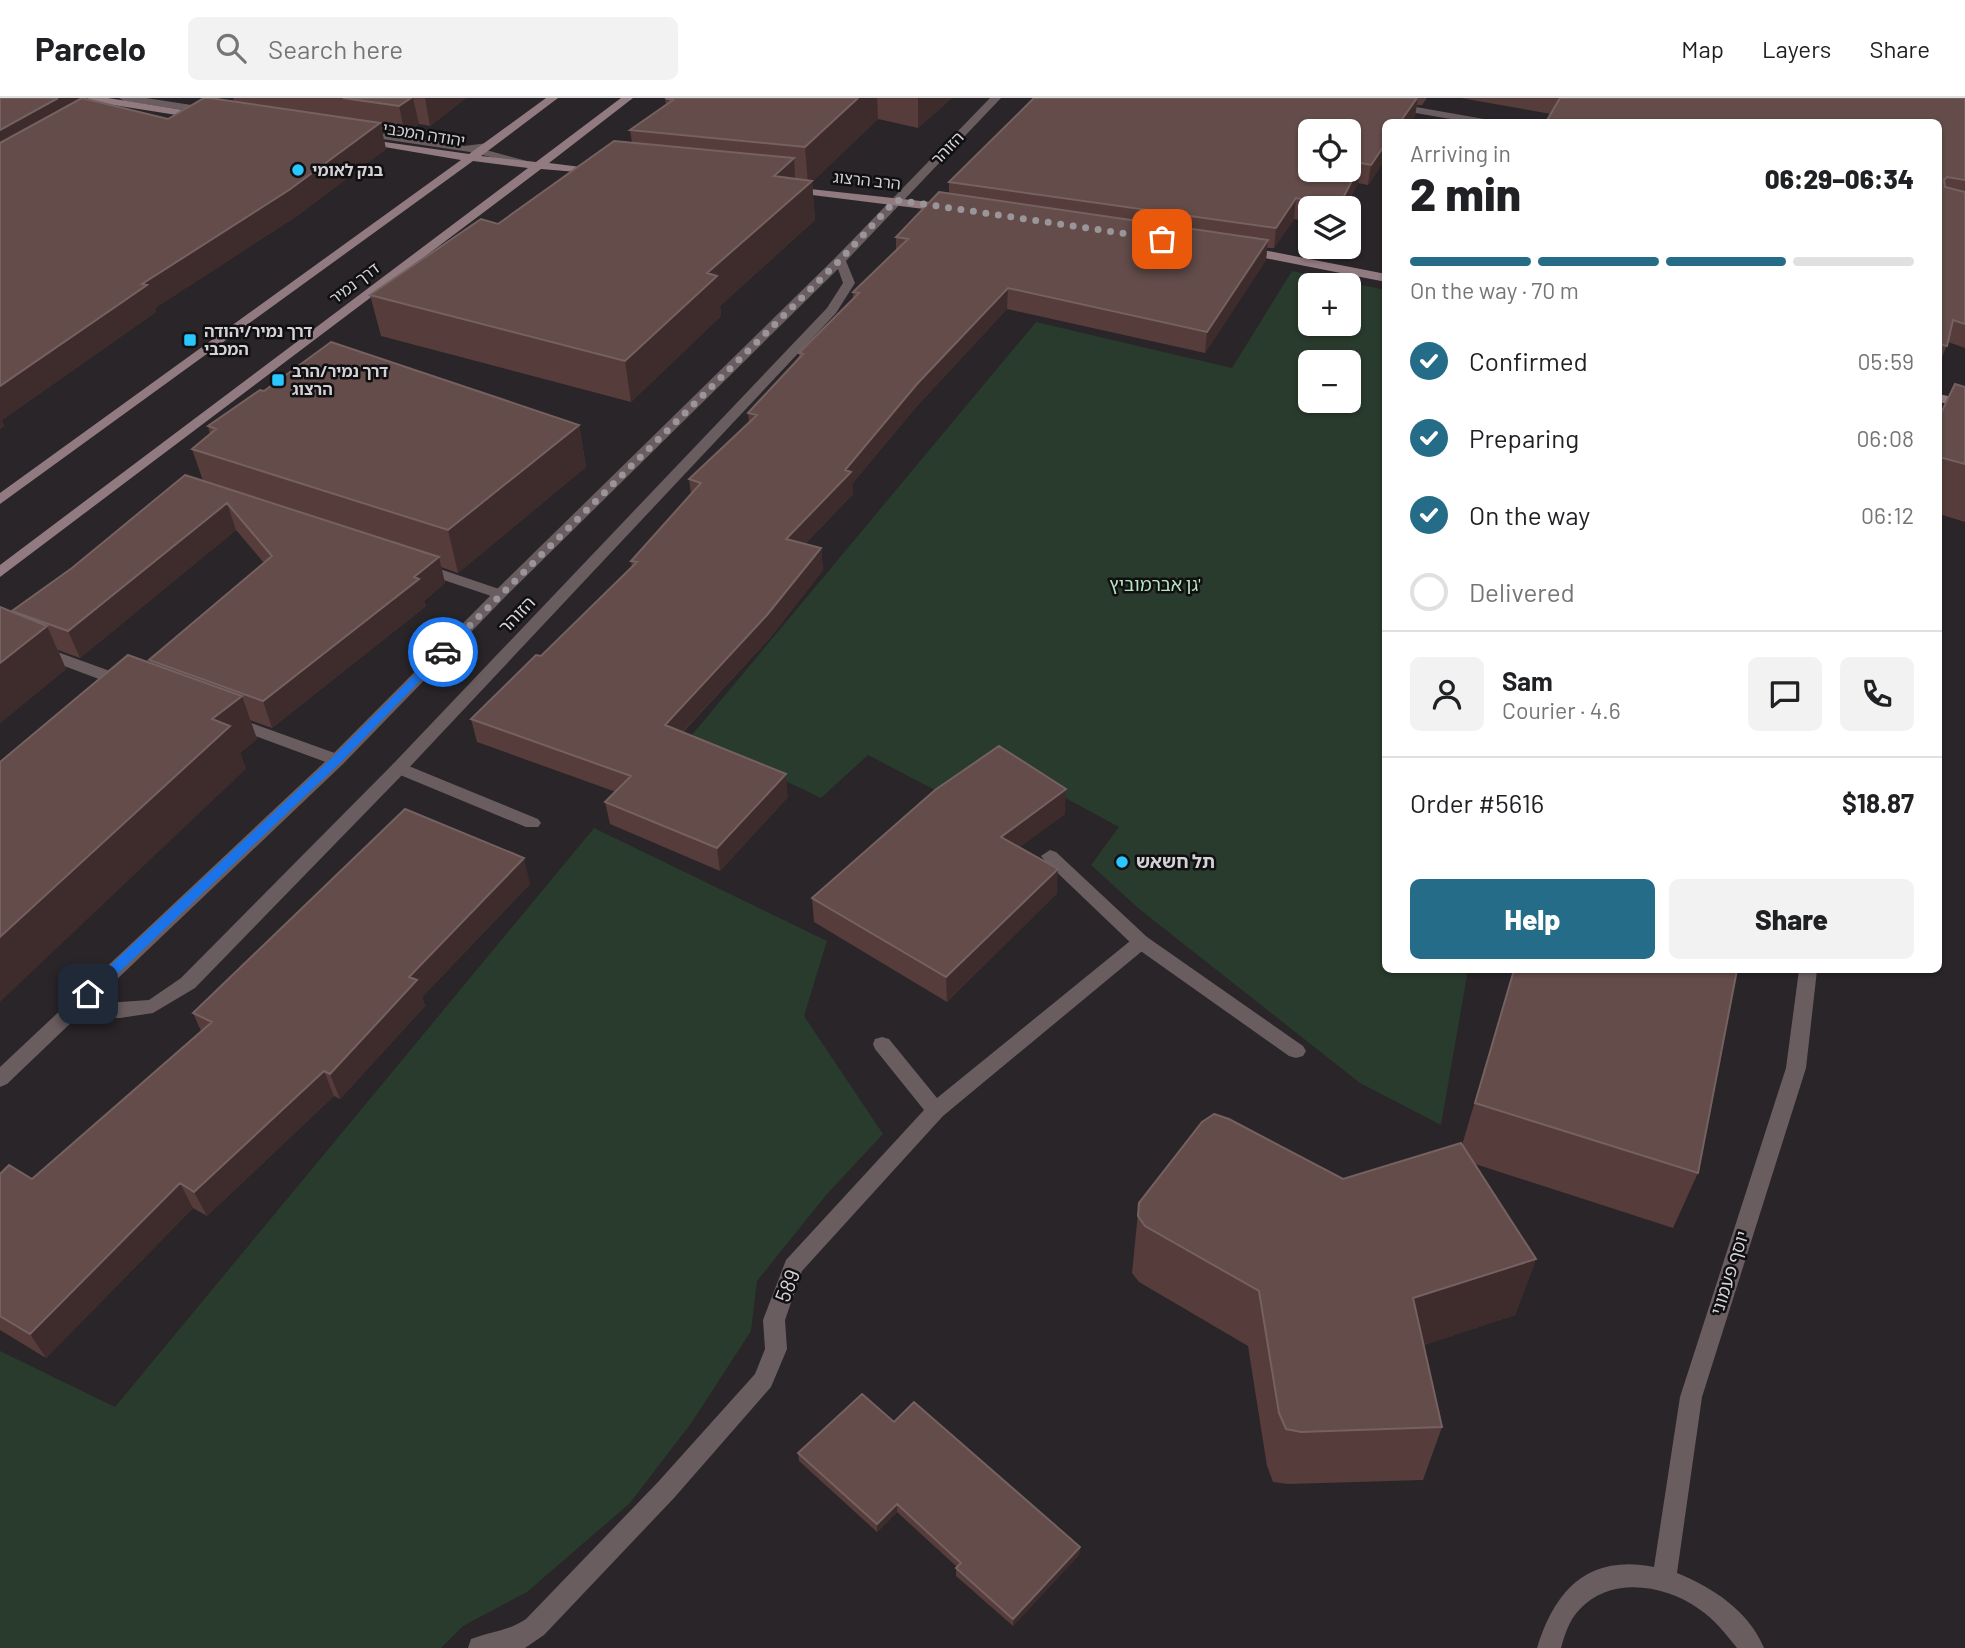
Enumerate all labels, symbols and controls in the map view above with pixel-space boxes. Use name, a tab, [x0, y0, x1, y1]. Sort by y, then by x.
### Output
search box	[188, 17, 678, 80]
text: Parcelo	[35, 28, 146, 68]
icon: search	[212, 29, 250, 67]
text: Search here	[268, 33, 403, 64]
text: Map	[1681, 34, 1724, 63]
text: Layers	[1762, 34, 1831, 63]
text: Share	[1869, 34, 1930, 63]
street label: יהודה המכבי	[381, 118, 467, 149]
map controls	[1298, 119, 1361, 413]
button: locate	[1298, 119, 1361, 182]
street label: הזוהר	[926, 127, 967, 168]
text: Arriving in	[1410, 139, 1511, 167]
place label: בנק לאומי	[312, 160, 384, 179]
marker: בנק לאומי	[290, 162, 306, 178]
text: 06:29–06:34	[1765, 163, 1914, 194]
text: 2 min	[1410, 165, 1521, 220]
street label: הרב הרצוג	[832, 166, 902, 193]
button: layers	[1298, 196, 1361, 259]
pin	[1132, 209, 1192, 269]
icon: bag	[1143, 220, 1181, 258]
street label: דרך נמיר	[325, 258, 383, 308]
button: +	[1298, 273, 1361, 336]
text: On the way · 70 m	[1410, 276, 1579, 304]
place label: דרך נמיר/יהודה המכבי	[204, 321, 312, 358]
marker: דרך נמיר/יהודה המכבי	[182, 332, 198, 348]
icon: check	[1410, 342, 1448, 380]
text: Confirmed	[1469, 345, 1588, 376]
text: 05:59	[1858, 347, 1914, 375]
button: −	[1298, 350, 1361, 413]
place label: דרך נמיר/הרב הרצוג	[292, 361, 388, 398]
marker: דרך נמיר/הרב הרצוג	[270, 372, 286, 388]
icon: check	[1410, 419, 1448, 457]
text: Preparing	[1469, 422, 1579, 453]
text: 06:08	[1856, 424, 1914, 452]
icon: check	[1410, 496, 1448, 534]
text: On the way	[1469, 499, 1590, 530]
text: 06:12	[1861, 501, 1914, 529]
park label: גן אברמוביץ'	[1109, 573, 1201, 595]
text: Delivered	[1469, 576, 1575, 607]
street label: הזוהר	[493, 591, 539, 638]
courier	[408, 617, 478, 687]
icon: car	[424, 633, 462, 671]
button: person	[1410, 657, 1484, 731]
button: chat	[1748, 657, 1822, 731]
button: phone	[1840, 657, 1914, 731]
text: Sam	[1502, 665, 1553, 696]
text: Courier · 4.6	[1502, 696, 1621, 724]
text: Order #5616	[1410, 787, 1544, 818]
text: $18.87	[1842, 787, 1914, 818]
place label: תל חשאש	[1136, 850, 1215, 872]
marker: תל חשאש	[1114, 854, 1130, 870]
button: Help	[1410, 879, 1655, 959]
button: Share	[1669, 879, 1914, 959]
pin	[58, 964, 118, 1024]
icon: home	[69, 975, 107, 1013]
street label: יוסף פעמוני	[1705, 1228, 1753, 1317]
street label: 589	[769, 1266, 804, 1305]

